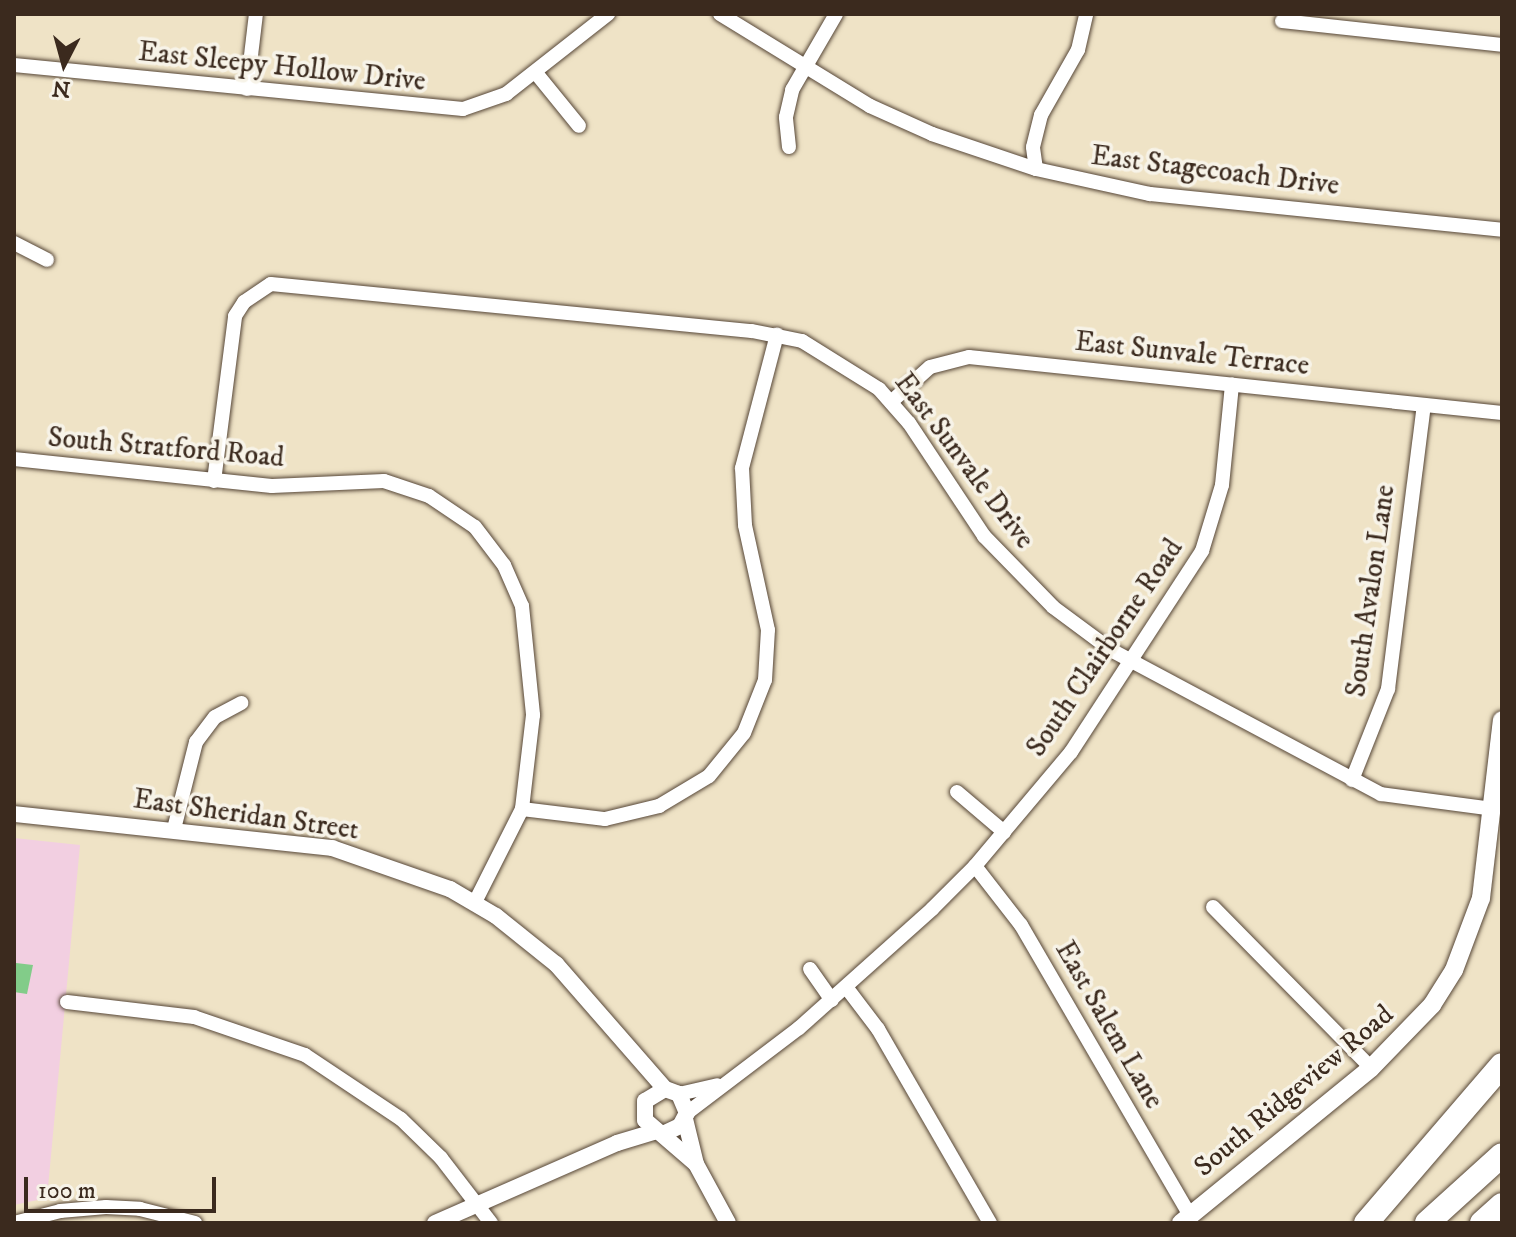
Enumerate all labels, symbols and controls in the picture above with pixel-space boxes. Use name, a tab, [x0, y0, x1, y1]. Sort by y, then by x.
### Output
north arrow	[24, 24, 104, 104]
street label: East Sleepy Hollow Drive	[137, 35, 427, 99]
text: N	[51, 74, 72, 103]
street label: East Stagecoach Drive	[1089, 139, 1341, 203]
street label: East Sunvale Terrace	[1073, 325, 1311, 383]
street label: East Sunvale Drive	[887, 367, 1041, 555]
street label: South Stratford Road	[46, 421, 286, 475]
street label: South Avalon Lane	[1339, 483, 1403, 699]
street label: South Clairborne Road	[1020, 533, 1190, 763]
street label: East Sheridan Street	[131, 783, 361, 847]
street label: East Salem Lane	[1048, 935, 1170, 1115]
street label: South Ridgeview Road	[1188, 998, 1400, 1184]
scale bar	[28, 1161, 220, 1211]
text: 100 m	[38, 1176, 96, 1206]

